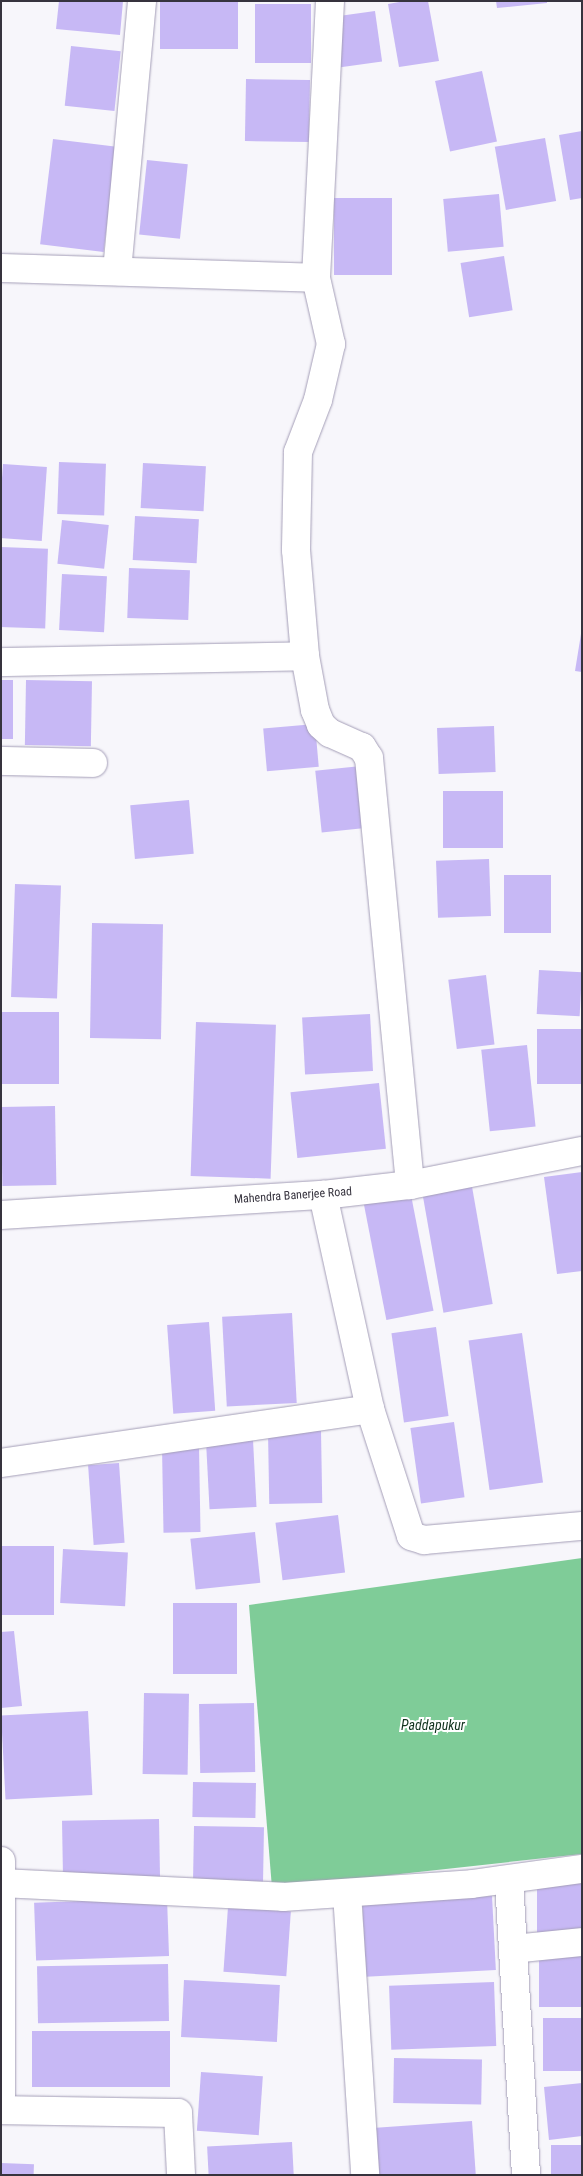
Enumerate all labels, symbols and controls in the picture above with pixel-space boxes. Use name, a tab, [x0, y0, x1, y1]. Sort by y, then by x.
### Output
street label: Mahendra Banerjee Road	[234, 1185, 352, 1207]
water label: Paddapukur	[401, 1717, 465, 1733]

